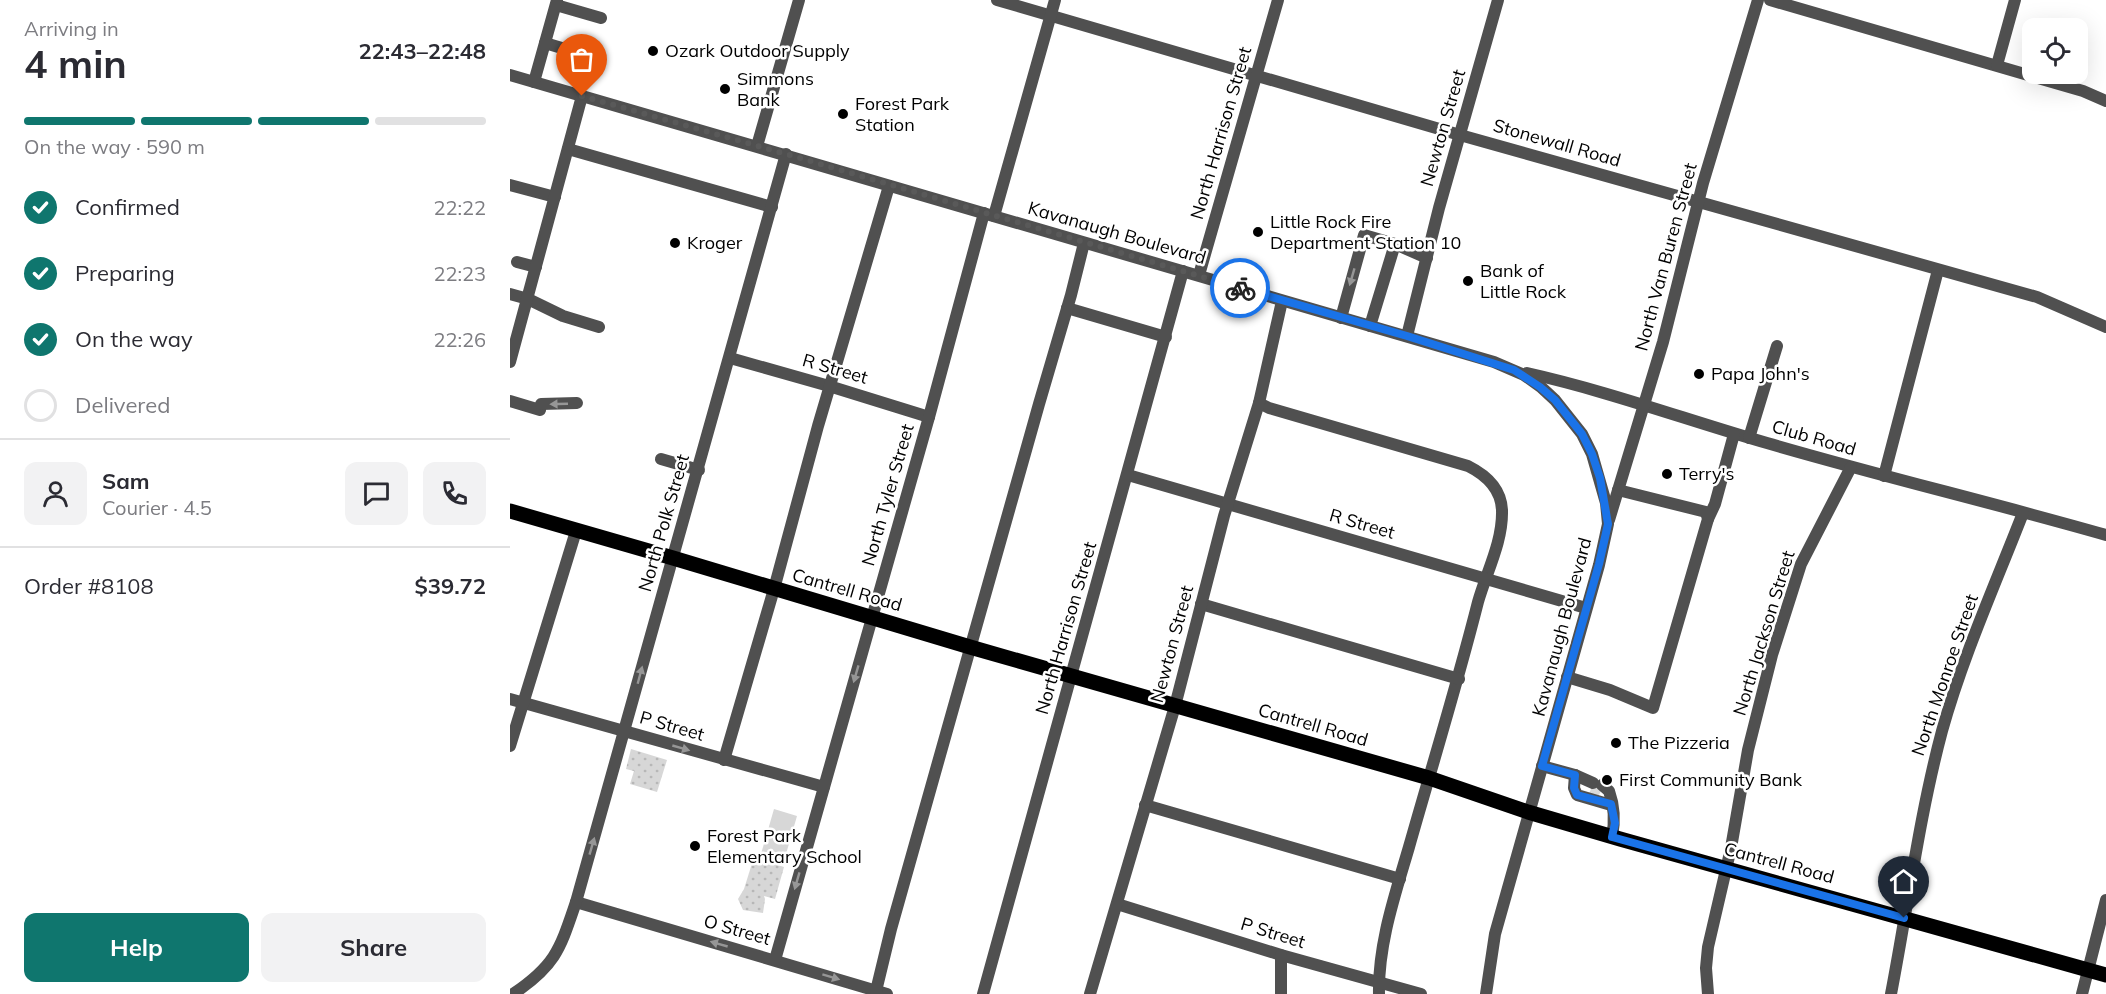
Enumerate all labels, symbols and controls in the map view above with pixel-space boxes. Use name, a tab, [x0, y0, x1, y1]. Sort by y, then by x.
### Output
text: Arriving in	[24, 16, 119, 41]
map controls	[2022, 18, 2088, 84]
button: locate	[2022, 18, 2088, 84]
pin	[556, 34, 607, 96]
text: 22:43–22:48	[358, 37, 486, 65]
text: 4 min	[24, 39, 127, 88]
place label: Ozark Outdoor Supply	[665, 39, 850, 62]
icon: bag	[565, 43, 598, 76]
marker: Ozark Outdoor Supply	[646, 44, 660, 58]
street label: North Harrison Street	[1185, 44, 1256, 222]
place label: Simmons Bank	[737, 67, 814, 111]
street label: Newton Street	[1415, 67, 1470, 189]
marker: Simmons Bank	[718, 82, 732, 96]
place label: Forest Park Station	[855, 92, 950, 136]
marker: Forest Park Station	[836, 107, 850, 121]
street label: Stonewall Road	[1491, 113, 1624, 172]
text: On the way · 590 m	[24, 134, 205, 159]
street label: North Van Buren Street	[1629, 160, 1702, 353]
icon: check	[24, 191, 57, 224]
text: Confirmed	[75, 193, 180, 221]
text: 22:22	[433, 195, 486, 220]
street label: Kavanaugh Boulevard	[1025, 196, 1209, 269]
place label: Little Rock Fire Department Station 10	[1270, 210, 1461, 254]
marker: Little Rock Fire Department Station 10	[1251, 225, 1265, 239]
place label: Kroger	[687, 231, 743, 254]
marker: Kroger	[668, 236, 682, 250]
icon: check	[24, 257, 57, 290]
courier	[1210, 258, 1270, 318]
text: Preparing	[75, 259, 175, 287]
place label: Bank of Little Rock	[1480, 259, 1567, 303]
text: 22:23	[433, 261, 486, 286]
one-way arrow	[1347, 268, 1357, 286]
icon: bike	[1224, 272, 1257, 305]
marker: Bank of Little Rock	[1461, 274, 1475, 288]
icon: check	[24, 323, 57, 356]
text: On the way	[75, 325, 193, 353]
text: 22:26	[433, 327, 486, 352]
street label: R Street	[800, 348, 870, 389]
place label: Papa John's	[1711, 362, 1810, 385]
marker: Papa John's	[1692, 367, 1706, 381]
text: Delivered	[75, 391, 170, 419]
one-way arrow	[550, 399, 569, 408]
street label: Club Road	[1769, 415, 1859, 461]
street label: North Tyler Street	[856, 421, 919, 568]
street label: North Polk Street	[633, 451, 694, 594]
button: person	[24, 462, 87, 525]
button: chat	[345, 462, 408, 525]
button: phone	[423, 462, 486, 525]
place label: Terry's	[1679, 462, 1734, 485]
text: Sam	[102, 467, 150, 495]
marker: Terry's	[1660, 467, 1674, 481]
text: Courier · 4.5	[102, 495, 212, 520]
street label: R Street	[1327, 503, 1397, 544]
street label: Kavanaugh Boulevard	[1527, 535, 1596, 719]
street label: North Harrison Street	[1030, 539, 1101, 717]
street label: North Jackson Street	[1727, 548, 1800, 718]
street label: Cantrell Road	[790, 563, 905, 616]
text: Order #8108	[24, 572, 154, 600]
text: $39.72	[415, 572, 486, 600]
street label: Newton Street	[1145, 583, 1198, 705]
street label: North Monroe Street	[1906, 591, 1983, 759]
one-way arrow	[851, 665, 860, 683]
one-way arrow	[636, 666, 645, 684]
street label: Cantrell Road	[1256, 698, 1371, 751]
street label: P Street	[637, 705, 707, 746]
place label: The Pizzeria	[1628, 731, 1730, 754]
marker: The Pizzeria	[1609, 736, 1623, 750]
one-way arrow	[672, 743, 690, 753]
place label: First Community Bank	[1619, 768, 1803, 791]
marker: First Community Bank	[1600, 773, 1614, 787]
place label: Forest Park Elementary School	[707, 824, 862, 868]
one-way arrow	[588, 837, 597, 855]
street label: Cantrell Road	[1721, 837, 1837, 888]
marker: Forest Park Elementary School	[688, 839, 702, 853]
pin	[1878, 856, 1929, 918]
icon: home	[1887, 865, 1920, 898]
one-way arrow	[792, 873, 801, 891]
street label: O Street	[701, 909, 773, 950]
street label: P Street	[1238, 912, 1308, 953]
button: Help	[24, 913, 249, 982]
button: Share	[261, 913, 486, 982]
one-way arrow	[709, 939, 727, 948]
one-way arrow	[822, 973, 840, 982]

